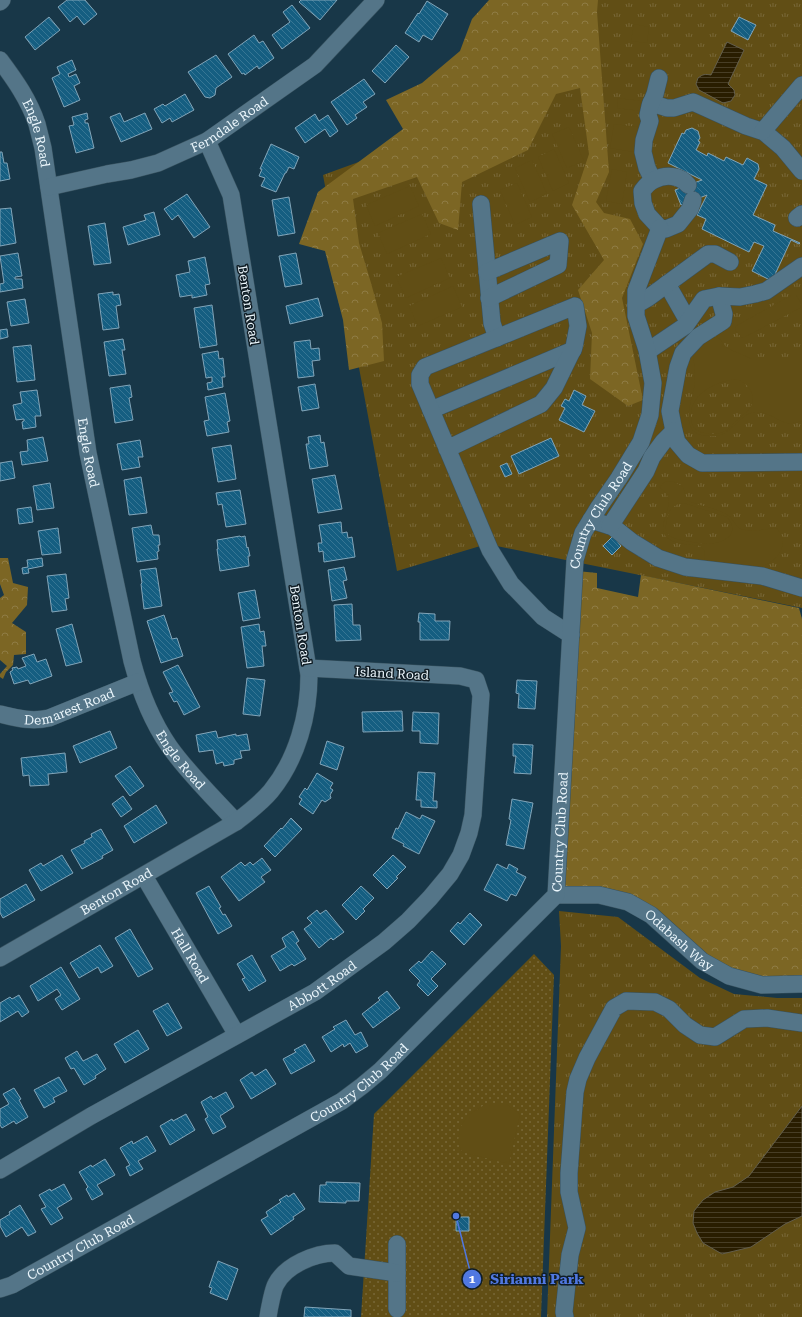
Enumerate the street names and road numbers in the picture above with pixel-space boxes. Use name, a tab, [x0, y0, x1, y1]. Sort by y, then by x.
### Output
street label: Ferndale Road	[188, 93, 272, 155]
street label: Engle Road	[19, 97, 53, 169]
street label: Benton Road	[235, 264, 262, 347]
street label: Engle Road	[75, 417, 102, 490]
street label: Country Club Road	[568, 458, 636, 569]
street label: Benton Road	[287, 584, 314, 667]
street label: Island Road	[355, 664, 430, 683]
street label: Demarest Road	[23, 685, 117, 728]
street label: Engle Road	[153, 728, 209, 793]
street label: Country Club Road	[549, 771, 571, 893]
street label: Benton Road	[78, 865, 156, 918]
street label: Odabash Way	[642, 906, 716, 974]
street label: Hall Road	[168, 926, 212, 986]
street label: Abbott Road	[285, 957, 360, 1014]
street label: Country Club Road	[307, 1040, 412, 1125]
street label: Country Club Road	[24, 1211, 138, 1283]

